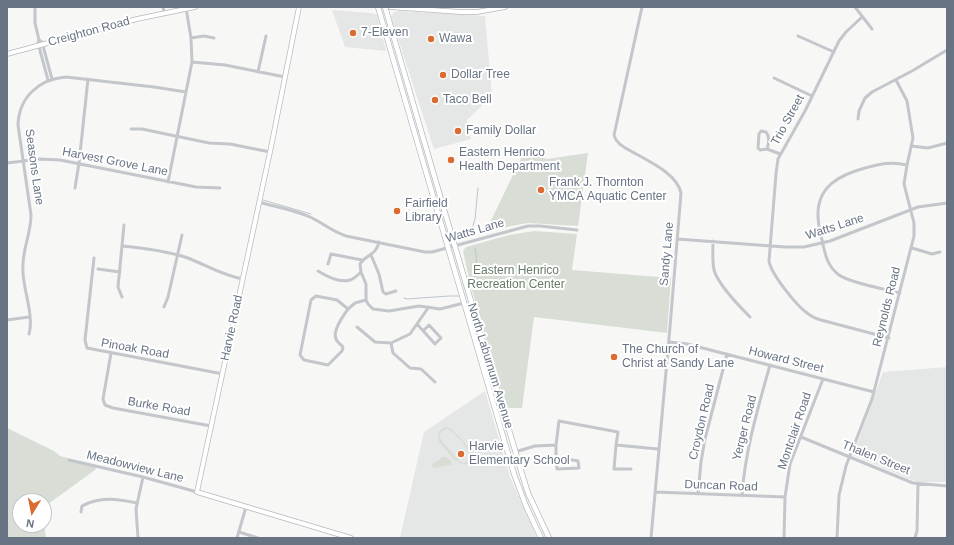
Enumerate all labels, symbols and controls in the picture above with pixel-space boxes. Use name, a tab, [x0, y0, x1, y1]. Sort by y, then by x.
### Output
street label: Creighton Road	[47, 14, 131, 50]
place label: 7-Eleven	[361, 26, 408, 40]
marker: 7-Eleven	[348, 28, 358, 38]
place label: Wawa	[439, 32, 472, 46]
marker: Wawa	[426, 34, 436, 44]
place label: Dollar Tree	[451, 68, 510, 82]
marker: Dollar Tree	[438, 70, 448, 80]
street label: Trio Street	[768, 92, 808, 148]
place label: Taco Bell	[443, 93, 492, 107]
marker: Taco Bell	[430, 95, 440, 105]
place label: Family Dollar	[466, 124, 536, 138]
marker: Family Dollar	[453, 126, 463, 136]
street label: Seasons Lane	[22, 128, 46, 206]
street label: Harvest Grove Lane	[61, 145, 169, 179]
place label: Eastern Henrico Health Department	[459, 146, 560, 174]
marker: Eastern Henrico Health Department	[446, 155, 456, 165]
place label: Frank J. Thornton YMCA Aquatic Center	[549, 176, 666, 204]
marker: Frank J. Thornton YMCA Aquatic Center	[536, 185, 546, 195]
place label: Fairfield Library	[405, 197, 448, 225]
marker: Fairfield Library	[392, 206, 402, 216]
street label: Watts Lane	[804, 211, 866, 243]
street label: Watts Lane	[444, 216, 506, 246]
street label: Sandy Lane	[657, 221, 677, 287]
park label: Eastern Henrico Recreation Center	[467, 264, 565, 292]
street label: Reynolds Road	[870, 265, 904, 349]
street label: Harvie Road	[218, 294, 246, 362]
street label: North Laburnum Avenue	[464, 301, 516, 431]
street label: Pinoak Road	[100, 336, 170, 362]
place label: The Church of Christ at Sandy Lane	[622, 343, 734, 371]
street label: Howard Street	[747, 344, 825, 376]
marker: The Church of Christ at Sandy Lane	[609, 352, 619, 362]
street label: Croydon Road	[686, 383, 718, 461]
street label: Montclair Road	[775, 391, 815, 471]
street label: Burke Road	[127, 394, 191, 420]
street label: Yerger Road	[730, 394, 760, 462]
street label: Thalen Street	[840, 438, 912, 478]
place label: Harvie Elementary School	[469, 440, 570, 468]
street label: Meadowview Lane	[85, 448, 185, 486]
marker: Harvie Elementary School	[456, 449, 466, 459]
street label: Duncan Road	[684, 478, 758, 494]
north arrow	[12, 493, 52, 533]
text: N	[25, 517, 35, 530]

